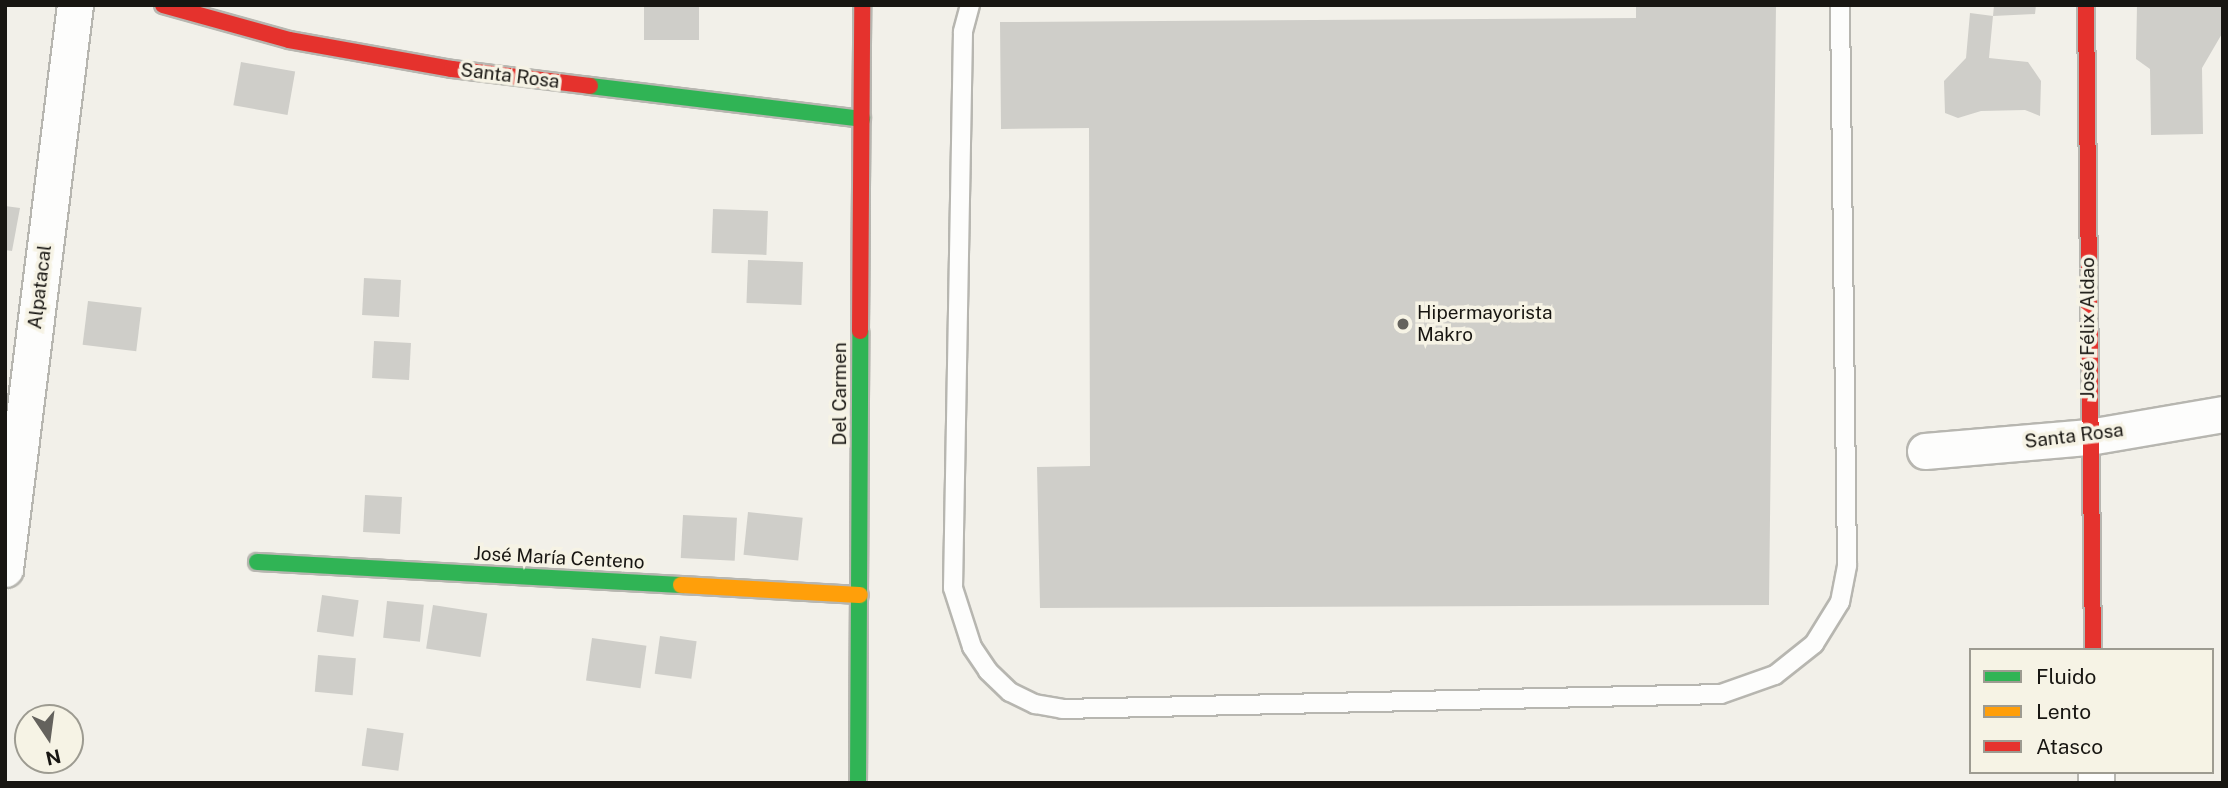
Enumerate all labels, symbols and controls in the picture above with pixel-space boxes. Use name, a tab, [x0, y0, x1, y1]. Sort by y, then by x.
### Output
street label: Santa Rosa	[459, 59, 561, 93]
street label: Alpatacal	[24, 244, 56, 330]
street label: José Félix Aldao	[2077, 257, 2099, 399]
place label: Hipermayorista Makro	[1417, 302, 1553, 346]
marker: Hipermayorista Makro	[1395, 316, 1411, 332]
street label: Del Carmen	[829, 342, 851, 446]
street label: Santa Rosa	[2023, 419, 2125, 453]
street label: José María Centeno	[473, 542, 645, 574]
legend	[1969, 648, 2214, 774]
text: Fluido	[2036, 664, 2096, 689]
text: Lento	[2036, 699, 2091, 724]
north arrow	[14, 704, 84, 774]
text: Atasco	[2036, 734, 2103, 759]
text: N	[44, 745, 63, 770]

